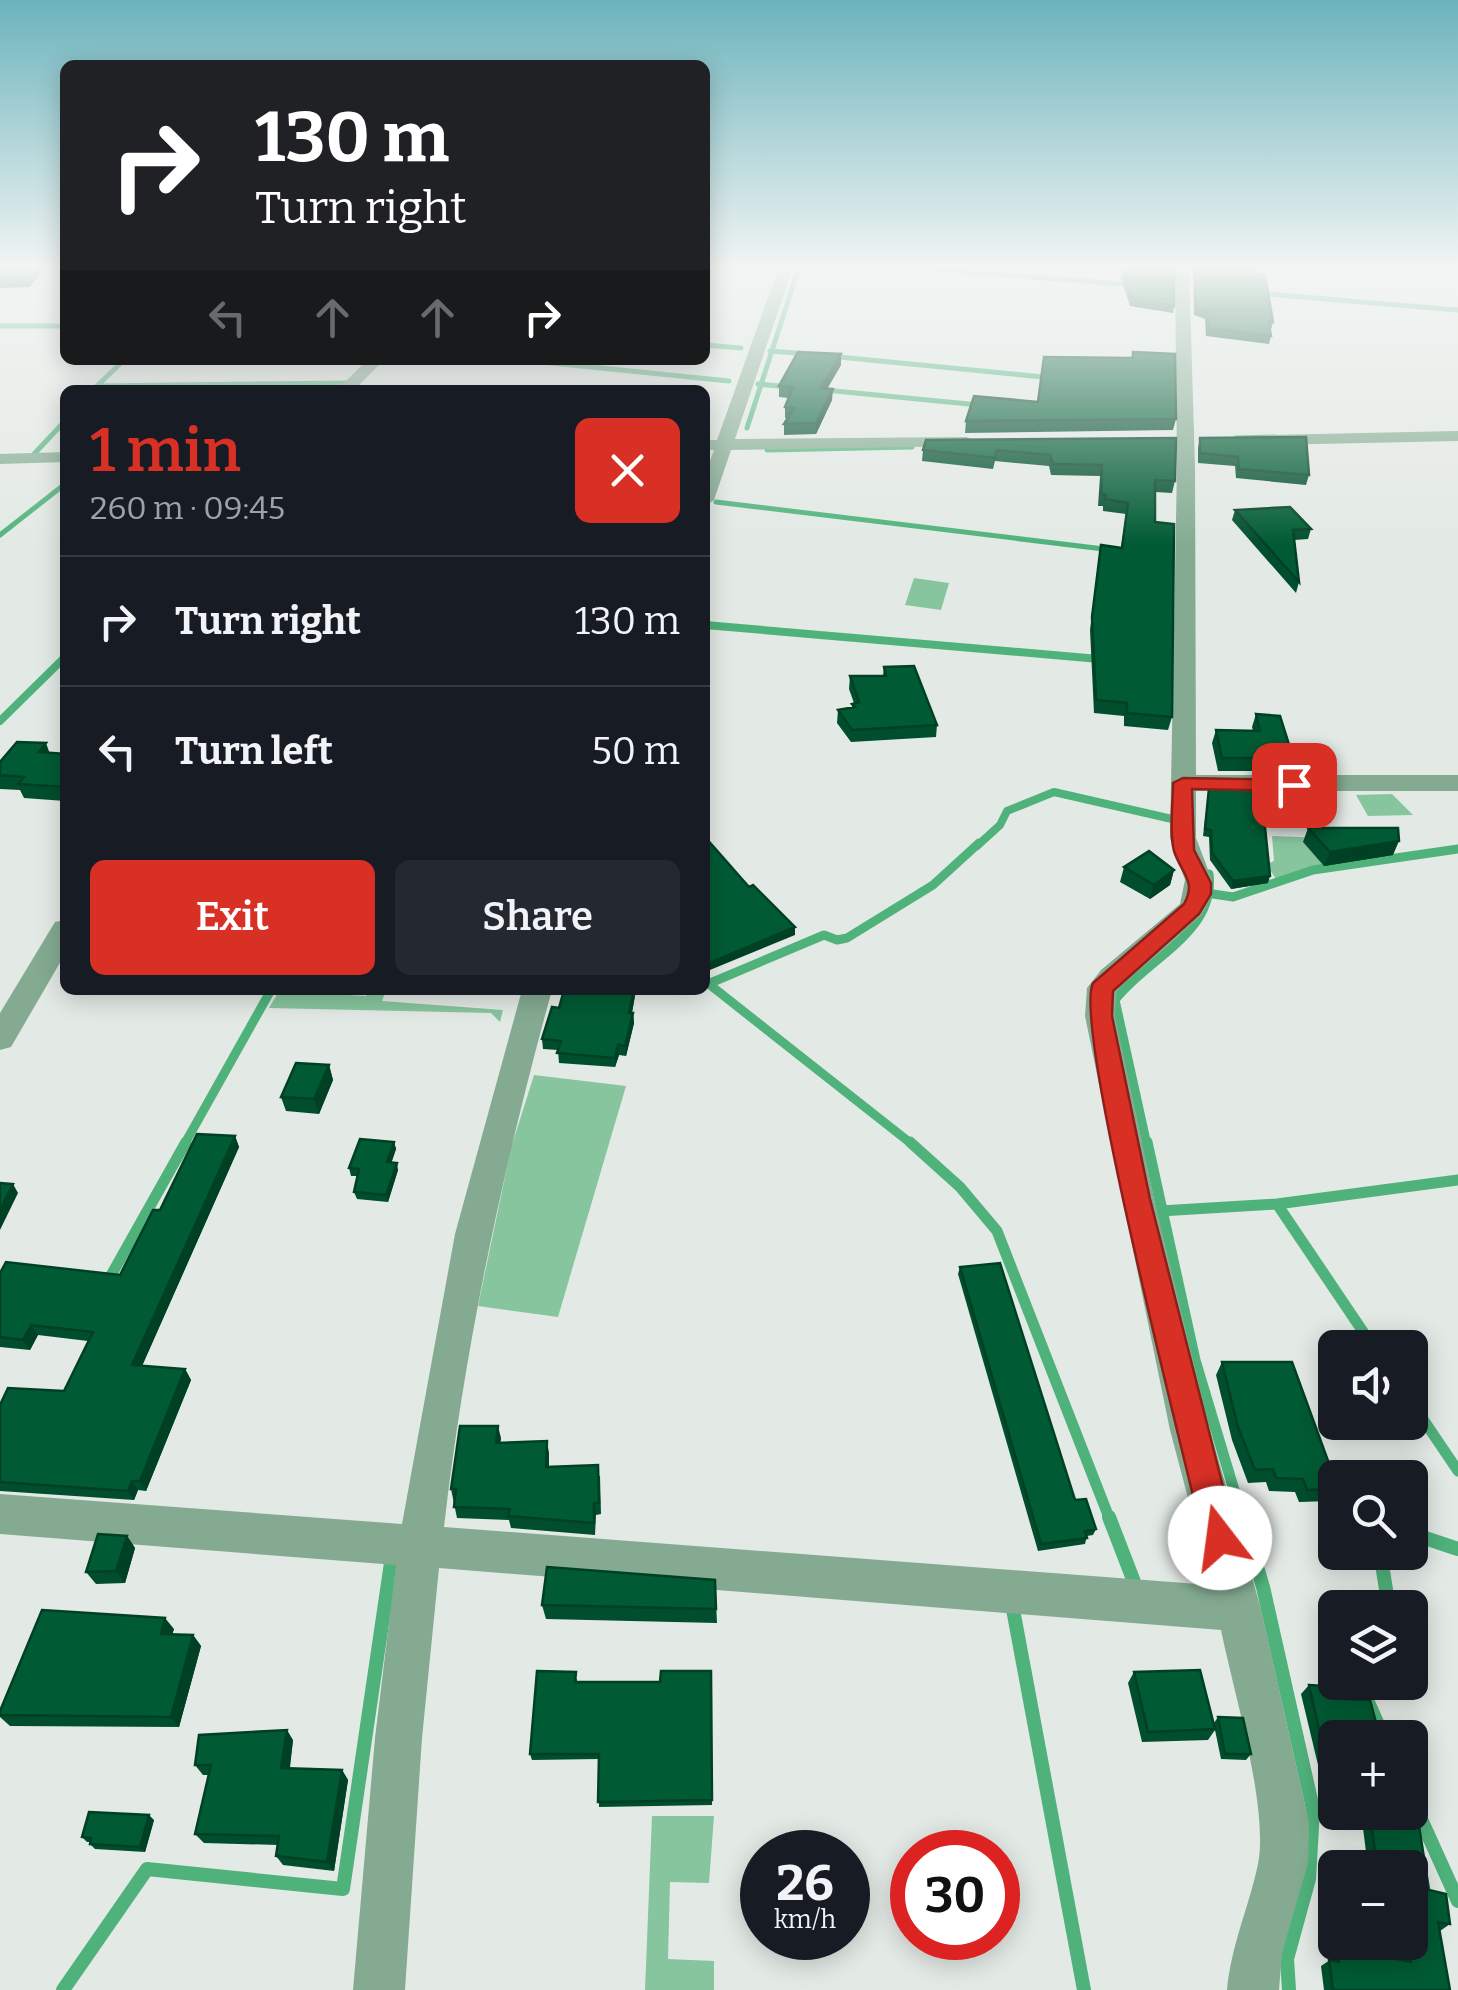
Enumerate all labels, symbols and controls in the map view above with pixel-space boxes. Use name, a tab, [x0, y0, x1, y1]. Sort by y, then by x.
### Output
text: 130 m	[255, 96, 449, 180]
icon: right	[90, 100, 220, 230]
text: Turn right	[255, 181, 467, 235]
icon: left	[200, 290, 255, 345]
icon: ahead	[305, 290, 360, 345]
icon: ahead	[410, 290, 465, 345]
icon: right	[515, 290, 570, 345]
text: 1 min	[90, 415, 241, 487]
button: close	[575, 418, 680, 523]
text: 260 m · 09:45	[90, 489, 285, 527]
icon: right	[90, 594, 145, 649]
text: Turn right	[175, 598, 361, 644]
text: 130 m	[575, 598, 680, 644]
icon: left	[90, 724, 145, 779]
text: Turn left	[175, 728, 333, 774]
text: 50 m	[591, 728, 680, 774]
pin	[1252, 743, 1337, 828]
icon: arrive	[1267, 758, 1322, 813]
button: Exit	[90, 860, 375, 975]
button: Share	[395, 860, 680, 975]
map controls	[1318, 1330, 1428, 1960]
button: sound	[1318, 1330, 1428, 1440]
button: search	[1318, 1460, 1428, 1570]
position arrow	[1168, 1486, 1272, 1590]
button: layers	[1318, 1590, 1428, 1700]
button: +	[1318, 1720, 1428, 1830]
speed limit sign: 30	[890, 1830, 1020, 1960]
button: −	[1318, 1850, 1428, 1960]
text: 26	[776, 1853, 834, 1913]
text: km/h	[774, 1905, 836, 1935]

